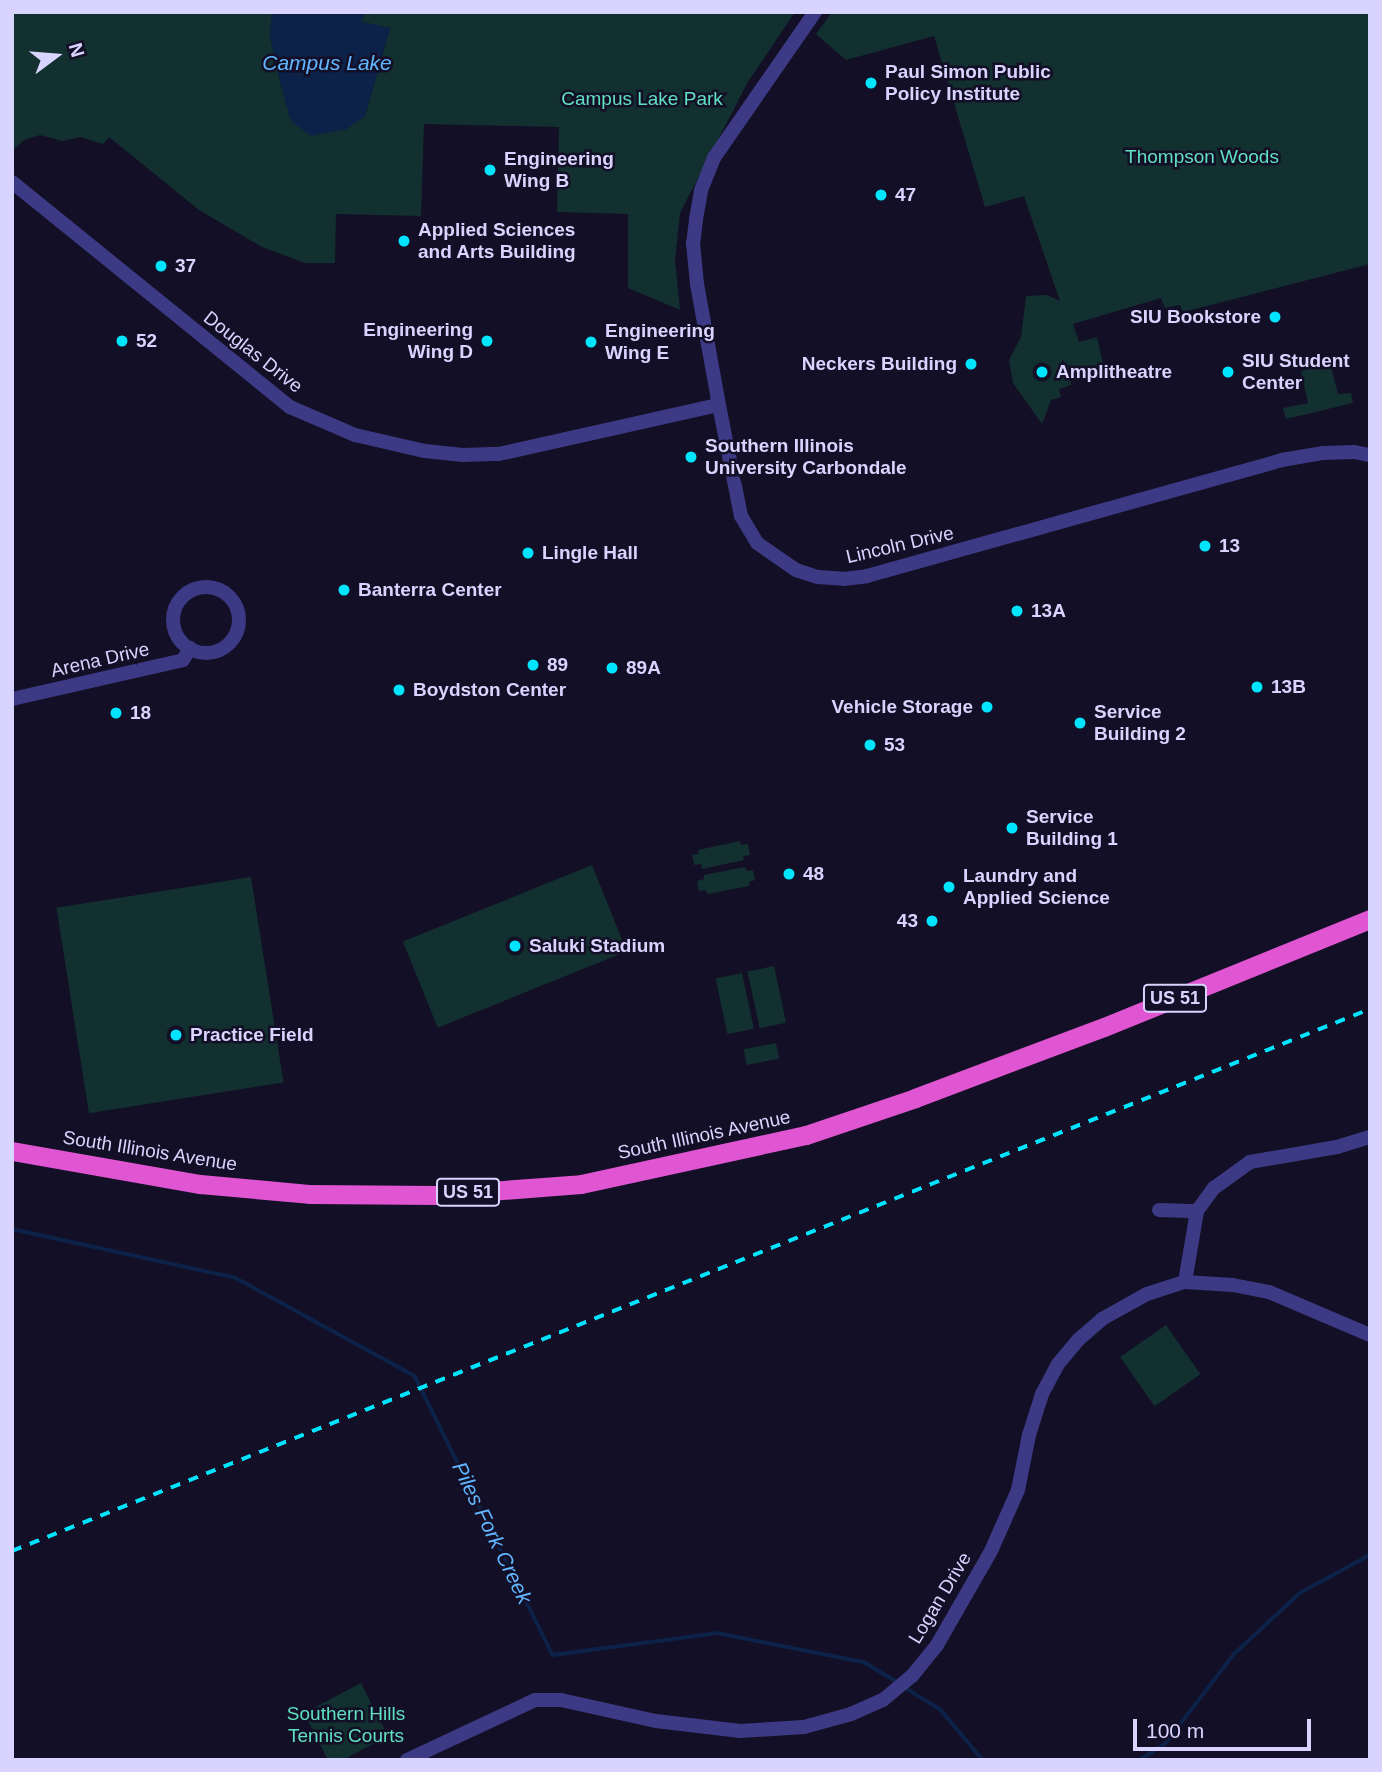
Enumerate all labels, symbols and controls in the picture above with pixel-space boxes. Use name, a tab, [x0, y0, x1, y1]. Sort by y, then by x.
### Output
north arrow	[21, 21, 91, 91]
text: N	[65, 41, 89, 60]
water label: Campus Lake	[262, 50, 392, 76]
place label: Paul Simon Public Policy Institute	[885, 61, 1051, 105]
marker: Paul Simon Public Policy Institute	[863, 75, 879, 91]
park label: Campus Lake Park	[561, 88, 723, 110]
park label: Thompson Woods	[1125, 146, 1279, 168]
place label: Engineering Wing B	[504, 148, 614, 192]
marker: Engineering Wing B	[482, 162, 498, 178]
place label: 47	[895, 184, 916, 206]
marker: 47	[873, 187, 889, 203]
place label: Applied Sciences and Arts Building	[418, 219, 576, 263]
marker: Applied Sciences and Arts Building	[396, 233, 412, 249]
place label: 37	[175, 255, 196, 277]
marker: 37	[153, 258, 169, 274]
street label: Douglas Drive	[199, 306, 307, 398]
place label: SIU Bookstore	[1130, 306, 1261, 328]
marker: SIU Bookstore	[1267, 309, 1283, 325]
place label: Engineering Wing D	[363, 319, 473, 363]
place label: Engineering Wing E	[605, 320, 715, 364]
place label: 52	[136, 330, 157, 352]
marker: 52	[114, 333, 130, 349]
marker: Engineering Wing D	[479, 333, 495, 349]
marker: Engineering Wing E	[583, 334, 599, 350]
place label: SIU Student Center	[1242, 350, 1350, 394]
place label: Neckers Building	[802, 353, 957, 375]
marker: Neckers Building	[963, 356, 979, 372]
place label: Amplitheatre	[1056, 361, 1172, 383]
marker: Amplitheatre	[1034, 364, 1050, 380]
marker: SIU Student Center	[1220, 364, 1236, 380]
place label: Southern Illinois University Carbondale	[705, 435, 907, 479]
marker: Southern Illinois University Carbondale	[683, 449, 699, 465]
street label: Lincoln Drive	[844, 522, 956, 568]
place label: 13	[1219, 535, 1240, 557]
marker: 13	[1197, 538, 1213, 554]
place label: Lingle Hall	[542, 542, 638, 564]
marker: Lingle Hall	[520, 545, 536, 561]
place label: Banterra Center	[358, 579, 502, 601]
marker: Banterra Center	[336, 582, 352, 598]
place label: 13A	[1031, 600, 1066, 622]
marker: 13A	[1009, 603, 1025, 619]
street label: Arena Drive	[49, 638, 151, 682]
place label: 89	[547, 654, 568, 676]
marker: 89	[525, 657, 541, 673]
place label: 89A	[626, 657, 661, 679]
marker: 89A	[604, 660, 620, 676]
place label: 13B	[1271, 676, 1306, 698]
place label: Boydston Center	[413, 679, 566, 701]
marker: 13B	[1249, 679, 1265, 695]
marker: Boydston Center	[391, 682, 407, 698]
place label: Vehicle Storage	[831, 696, 973, 718]
marker: Vehicle Storage	[979, 699, 995, 715]
place label: Service Building 2	[1094, 701, 1186, 745]
place label: 18	[130, 702, 151, 724]
marker: 18	[108, 705, 124, 721]
marker: Service Building 2	[1072, 715, 1088, 731]
place label: 53	[884, 734, 905, 756]
marker: 53	[862, 737, 878, 753]
place label: Service Building 1	[1026, 806, 1118, 850]
marker: Service Building 1	[1004, 820, 1020, 836]
place label: 48	[803, 863, 824, 885]
place label: Laundry and Applied Science	[963, 865, 1110, 909]
marker: 48	[781, 866, 797, 882]
marker: Laundry and Applied Science	[941, 879, 957, 895]
place label: 43	[897, 910, 918, 932]
marker: 43	[924, 913, 940, 929]
place label: Saluki Stadium	[529, 935, 665, 957]
marker: Saluki Stadium	[507, 938, 523, 954]
road number: US 51	[1142, 984, 1208, 1013]
place label: Practice Field	[190, 1024, 314, 1046]
marker: Practice Field	[168, 1027, 184, 1043]
street label: South Illinois Avenue	[615, 1105, 793, 1165]
street label: South Illinois Avenue	[61, 1126, 239, 1176]
road number: US 51	[435, 1177, 501, 1206]
water label: Piles Fork Creek	[447, 1458, 537, 1608]
street label: Logan Drive	[904, 1548, 976, 1648]
park label: Southern Hills Tennis Courts	[287, 1703, 405, 1747]
scale bar	[1137, 1706, 1316, 1750]
text: 100 m	[1146, 1719, 1204, 1742]

